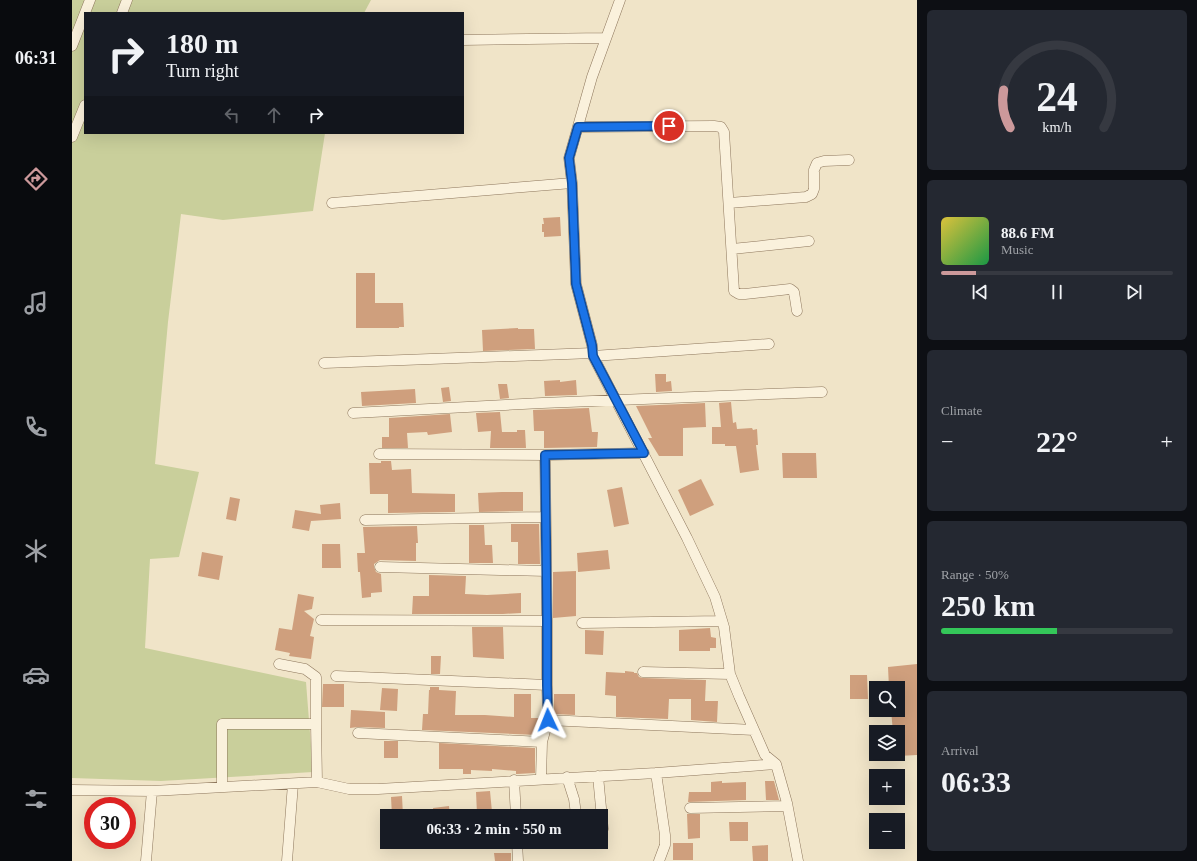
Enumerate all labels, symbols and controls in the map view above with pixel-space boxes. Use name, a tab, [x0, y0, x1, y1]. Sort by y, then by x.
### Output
icon: right	[100, 28, 152, 80]
text: 180 m	[166, 28, 238, 59]
text: 06:31	[15, 48, 57, 68]
text: Turn right	[166, 61, 239, 81]
text: 24	[1036, 74, 1078, 120]
icon: left	[221, 104, 243, 126]
icon: ahead	[263, 104, 285, 126]
icon: right	[305, 104, 327, 126]
pin	[652, 109, 686, 143]
icon: arrive	[658, 115, 680, 137]
text: km/h	[1042, 119, 1072, 135]
icon: directions	[22, 165, 50, 193]
text: 88.6 FM	[1001, 225, 1054, 241]
text: Music	[1001, 242, 1034, 257]
icon: previous	[969, 281, 991, 303]
icon: pause	[1046, 281, 1068, 303]
icon: next	[1123, 281, 1145, 303]
icon: music	[22, 289, 50, 317]
text: Climate	[941, 403, 982, 418]
icon: phone	[22, 413, 50, 441]
text: 22°	[1036, 425, 1078, 458]
text: −	[941, 429, 953, 454]
text: +	[1161, 429, 1173, 454]
icon: climate	[22, 537, 50, 565]
text: Range · 50%	[941, 567, 1009, 582]
text: 250 km	[941, 589, 1035, 622]
icon: car	[22, 661, 50, 689]
map controls	[869, 681, 905, 849]
button: search	[869, 681, 905, 717]
position arrow	[527, 699, 569, 741]
button: layers	[869, 725, 905, 761]
text: Arrival	[941, 743, 979, 758]
text: 06:33	[941, 765, 1011, 798]
button: +	[869, 769, 905, 805]
icon: filters	[22, 785, 50, 813]
speed limit sign: 30	[84, 797, 136, 849]
button: −	[869, 813, 905, 849]
text: 06:33 · 2 min · 550 m	[427, 821, 562, 837]

